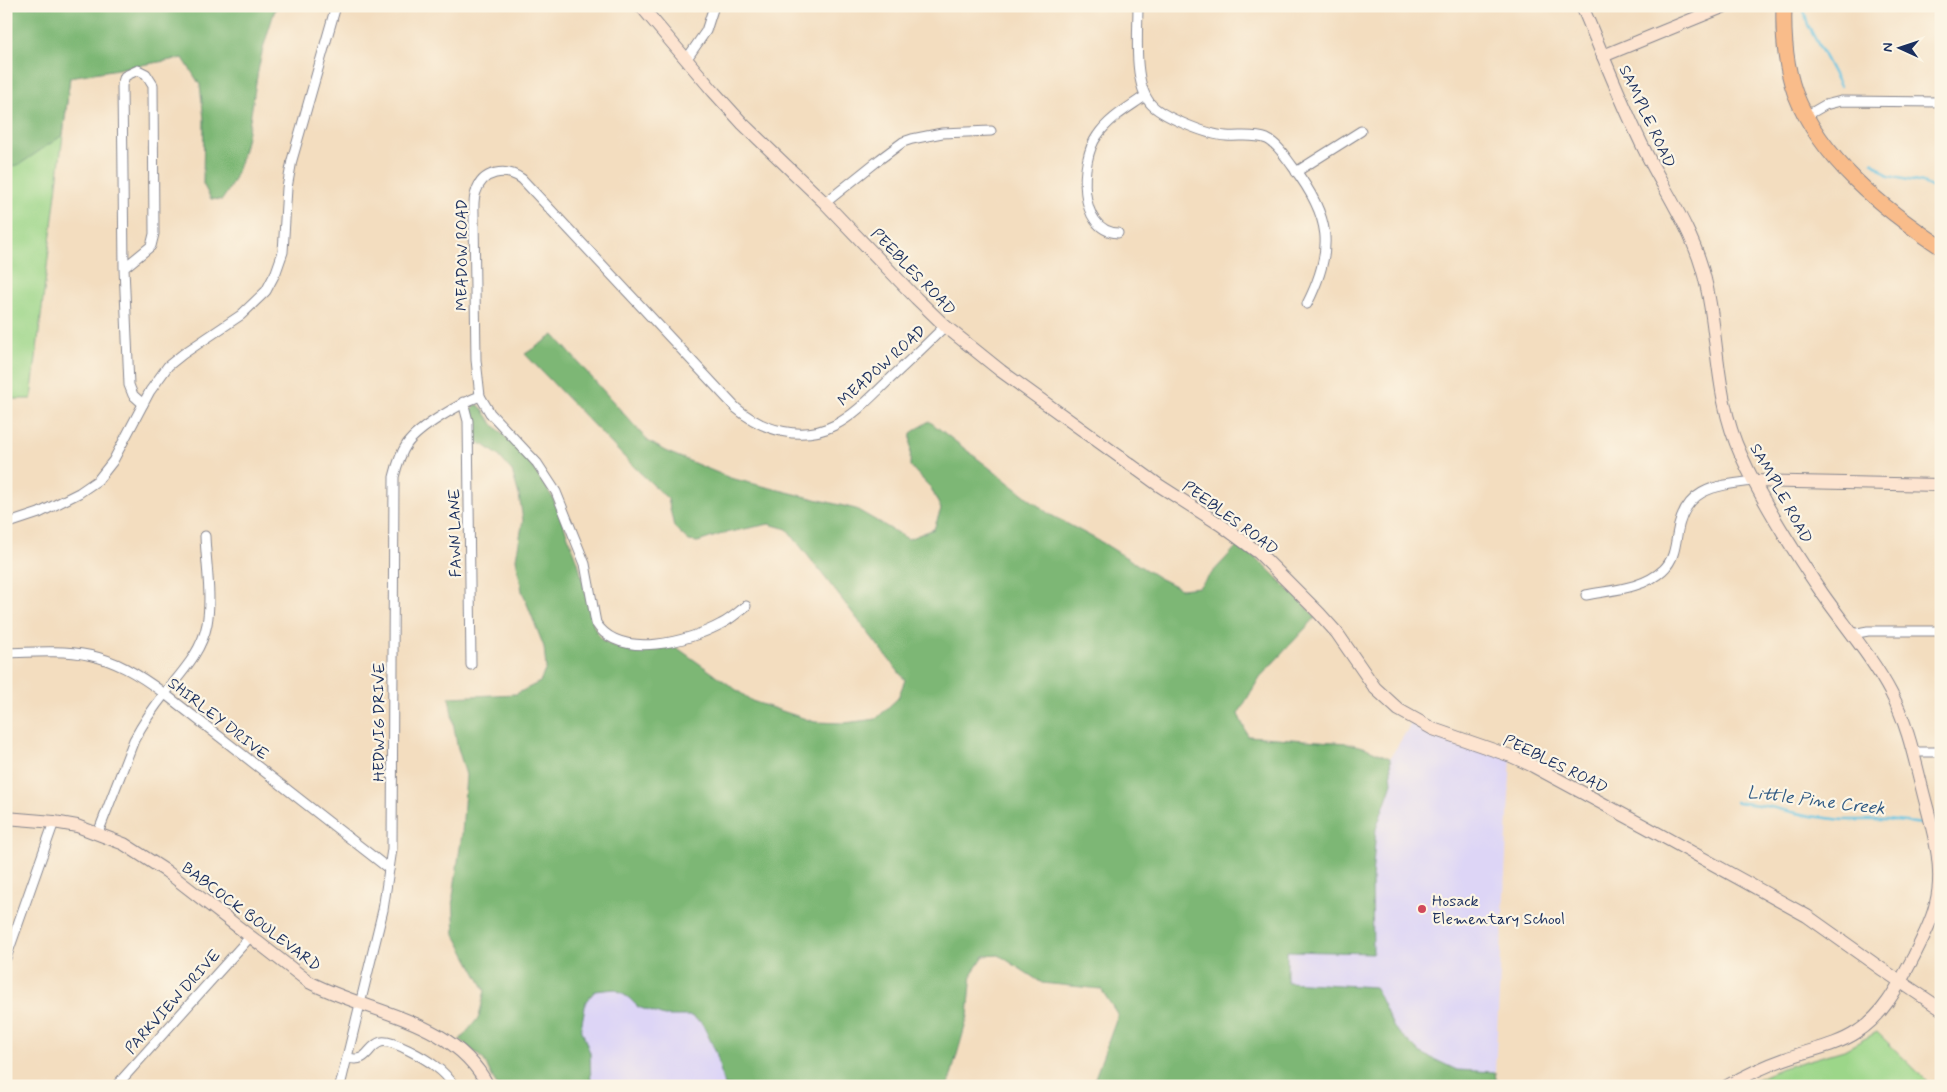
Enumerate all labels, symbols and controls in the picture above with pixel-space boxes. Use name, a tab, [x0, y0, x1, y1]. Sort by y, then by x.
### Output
north arrow	[1874, 22, 1924, 72]
text: N	[1879, 42, 1897, 53]
street label: SAMPLE ROAD	[1614, 62, 1680, 171]
street label: MEADOW ROAD	[452, 199, 473, 311]
street label: PEEBLES ROAD	[866, 224, 960, 320]
street label: MEADOW ROAD	[833, 321, 931, 411]
street label: SAMPLE ROAD	[1745, 440, 1817, 547]
street label: PEEBLES ROAD	[1178, 476, 1282, 560]
street label: FAWN LANE	[444, 488, 467, 578]
street label: HEDWIG DRIVE	[369, 662, 390, 782]
street label: SHIRLEY DRIVE	[163, 673, 273, 765]
street label: PEEBLES ROAD	[1500, 730, 1611, 799]
water label: Little Pine Creek	[1746, 781, 1886, 821]
street label: BABCOCK BOULEVARD	[177, 858, 325, 977]
place label: Hosack Elementary School	[1432, 891, 1565, 930]
marker: Hosack Elementary School	[1416, 903, 1428, 915]
street label: PARKVIEW DRIVE	[121, 945, 226, 1059]

